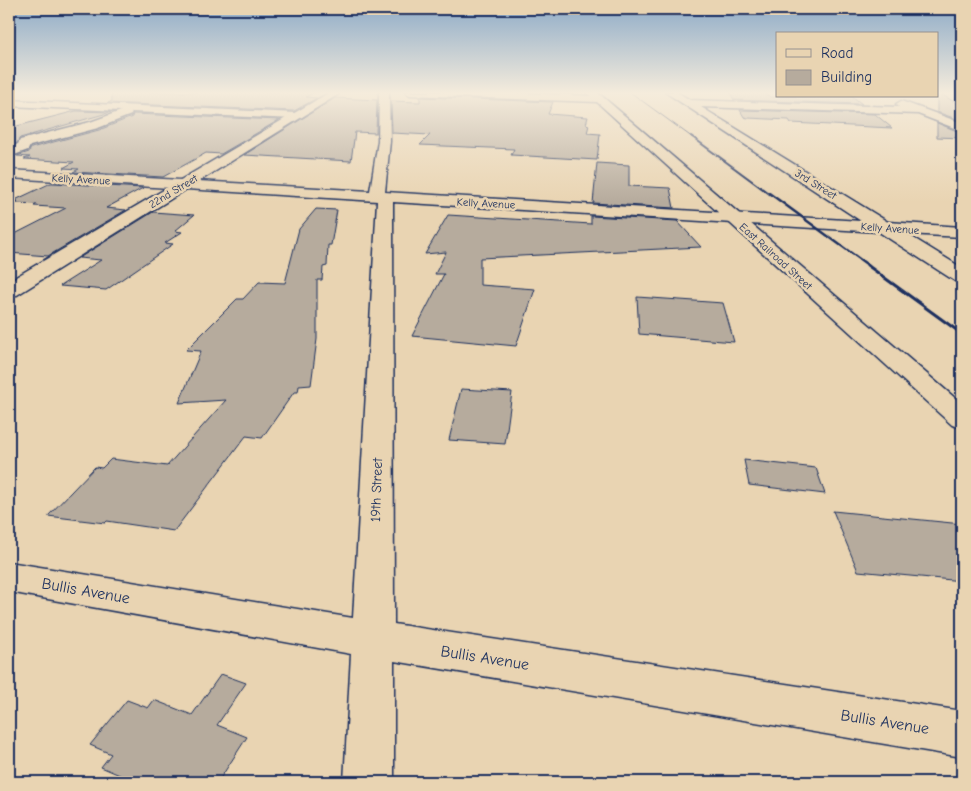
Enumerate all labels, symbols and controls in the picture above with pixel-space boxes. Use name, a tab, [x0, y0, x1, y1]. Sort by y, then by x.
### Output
legend	[776, 32, 938, 98]
text: Road	[821, 44, 853, 62]
text: Building	[821, 68, 872, 86]
street label: 3rd Street	[793, 167, 840, 203]
street label: Kelly Avenue	[51, 171, 111, 188]
street label: 22nd Street	[146, 171, 201, 211]
street label: Kelly Avenue	[456, 195, 516, 212]
street label: East Railroad Street	[737, 220, 815, 293]
street label: Kelly Avenue	[860, 220, 920, 237]
street label: 19th Street	[367, 457, 386, 522]
street label: Bullis Avenue	[40, 574, 131, 608]
street label: Bullis Avenue	[439, 642, 530, 674]
street label: Bullis Avenue	[839, 706, 930, 738]

